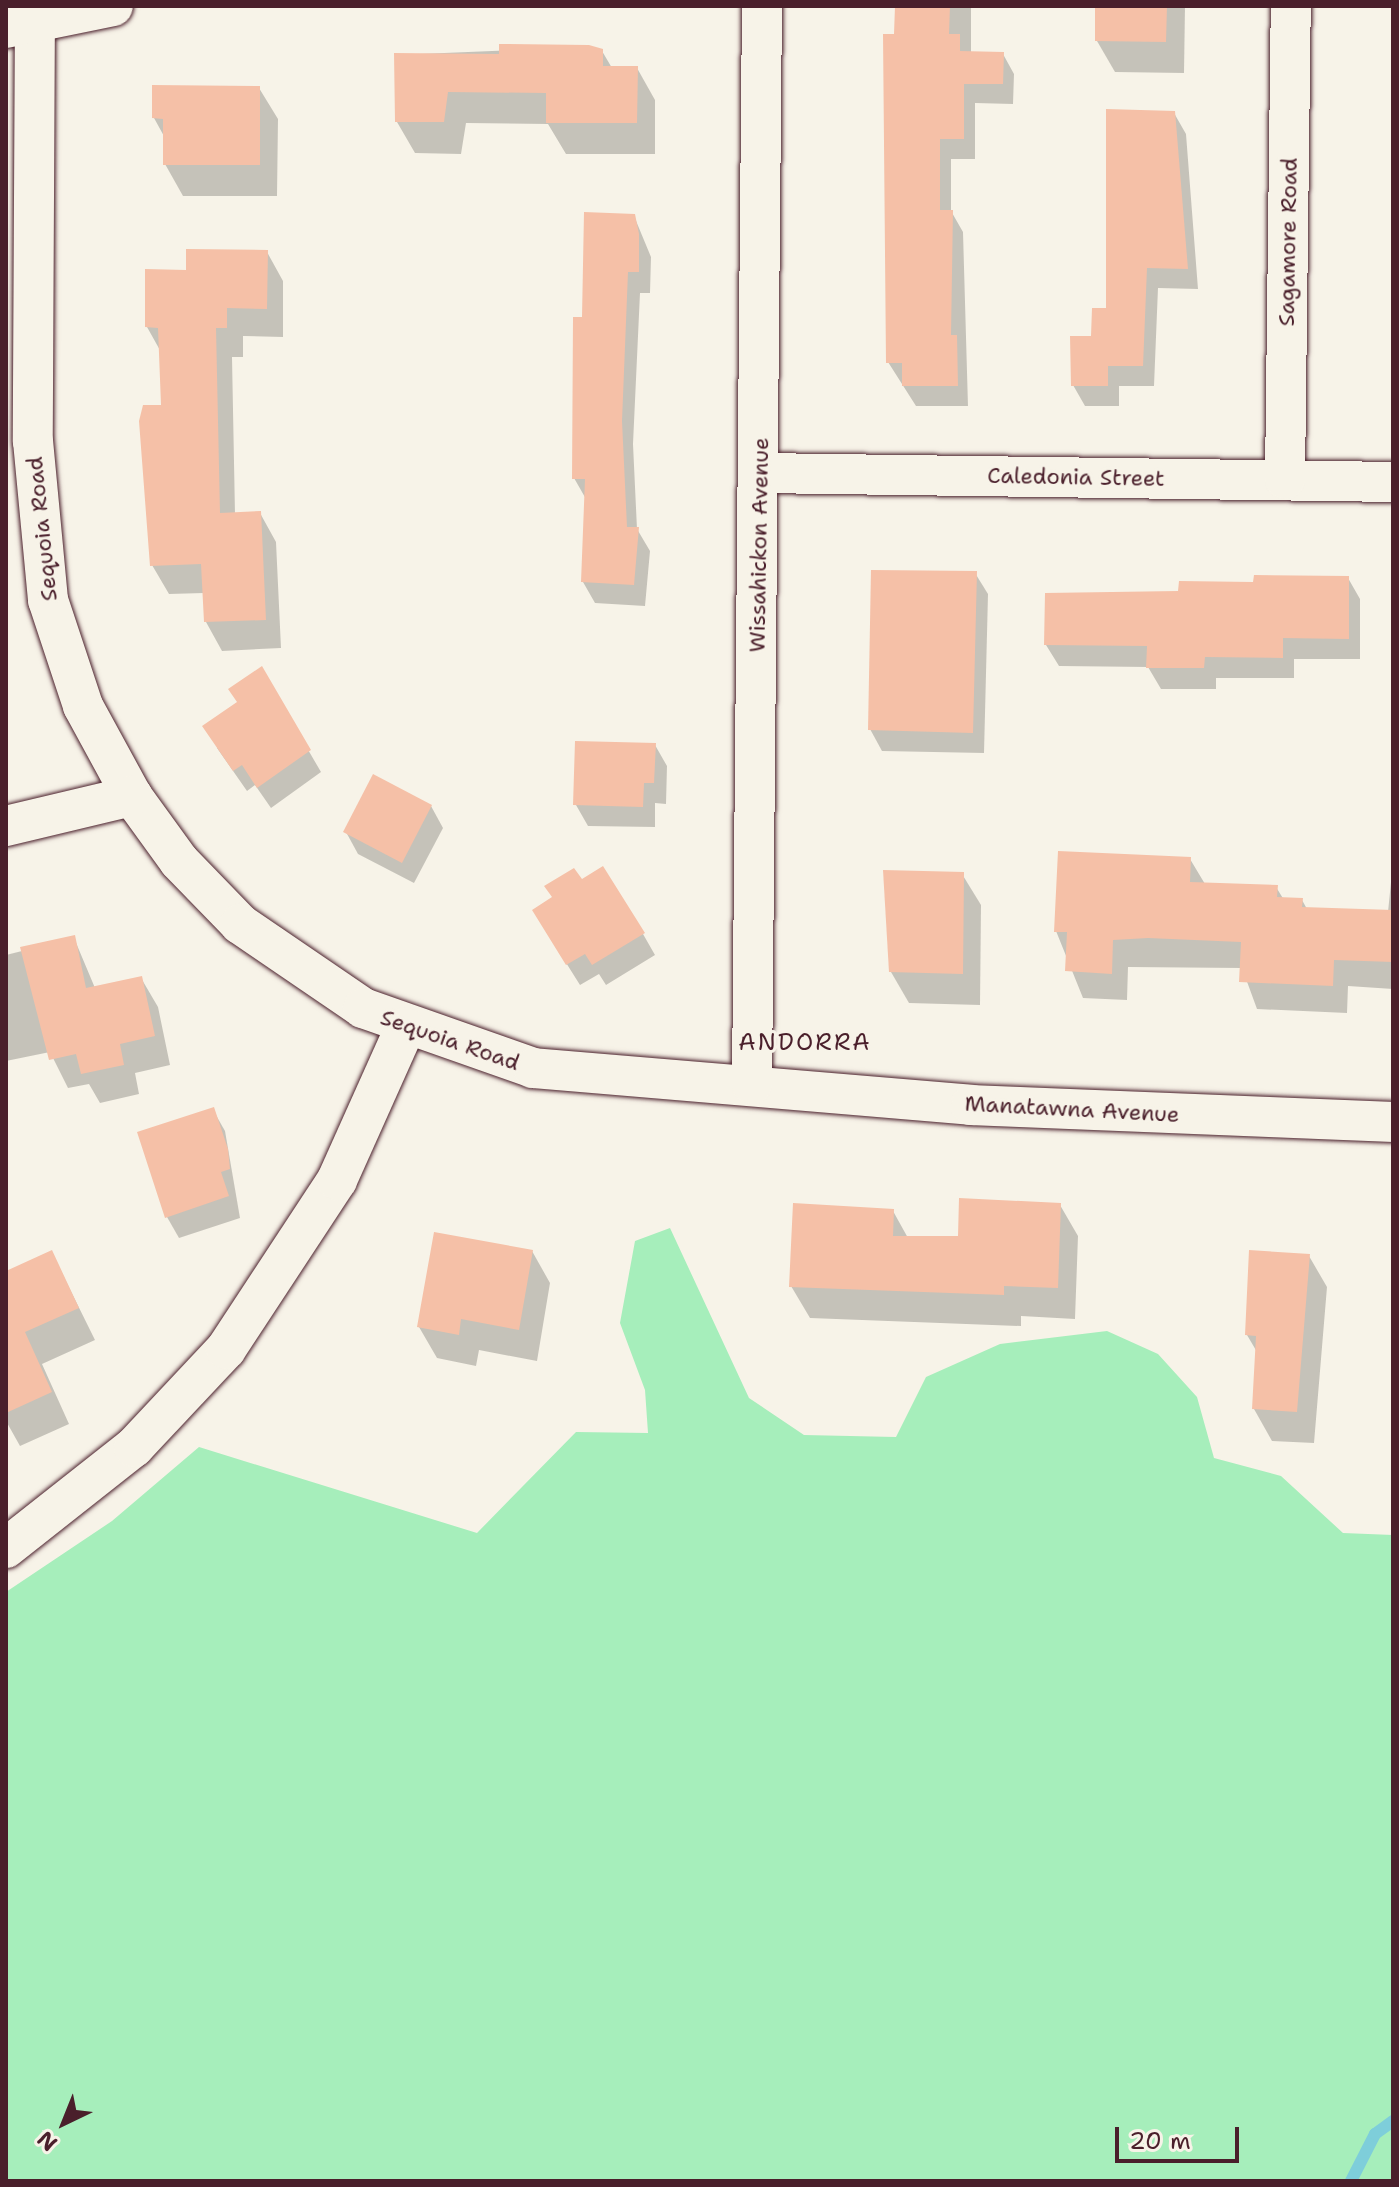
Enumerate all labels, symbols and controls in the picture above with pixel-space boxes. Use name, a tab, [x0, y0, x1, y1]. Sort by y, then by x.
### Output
street label: Sagamore Road	[1273, 157, 1303, 327]
street label: Wissahickon Avenue	[744, 437, 774, 653]
street label: Sequoia Road	[21, 455, 63, 603]
street label: Caledonia Street	[987, 462, 1165, 492]
street label: Sequoia Road	[377, 1004, 523, 1076]
district label: ANDORRA	[738, 1029, 872, 1057]
street label: Manatawna Avenue	[964, 1090, 1180, 1128]
north arrow	[24, 2083, 104, 2163]
scale bar	[1119, 2111, 1243, 2161]
text: N	[31, 2124, 64, 2157]
text: 20 m	[1129, 2125, 1191, 2157]

